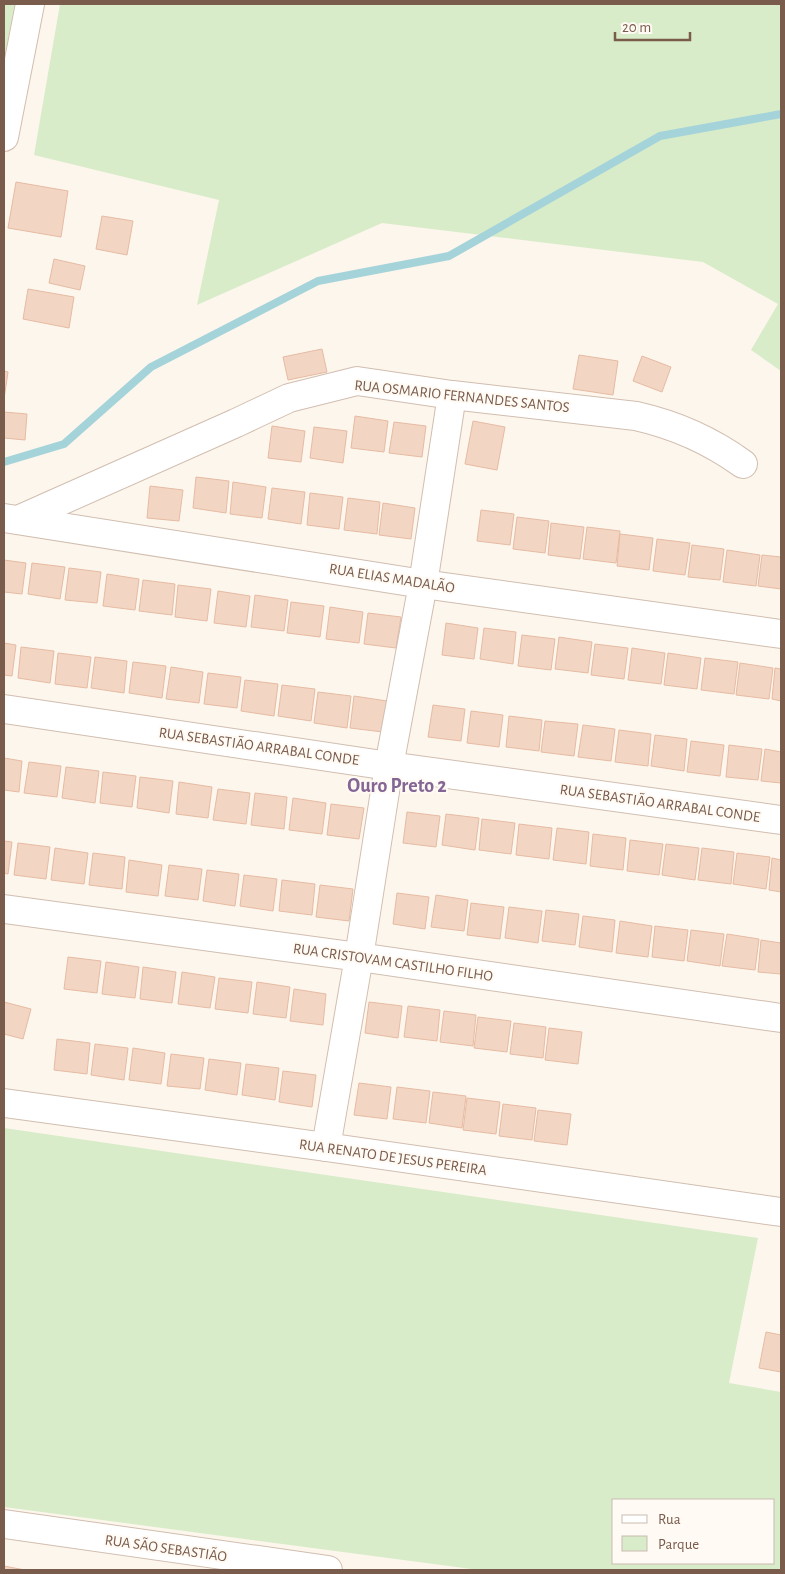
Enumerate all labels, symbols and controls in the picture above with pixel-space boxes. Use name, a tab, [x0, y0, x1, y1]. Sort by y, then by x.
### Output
scale bar	[615, 10, 690, 42]
text: 20 m	[622, 20, 651, 35]
street label: RUA OSMARIO FERNANDES SANTOS	[354, 378, 570, 415]
street label: RUA ELIAS MADALÃO	[328, 560, 456, 596]
street label: RUA SEBASTIÃO ARRABAL CONDE	[158, 724, 360, 768]
district label: Ouro Preto 2	[347, 776, 447, 796]
street label: RUA SEBASTIÃO ARRABAL CONDE	[559, 781, 761, 825]
street label: RUA CRISTOVAM CASTILHO FILHO	[292, 941, 494, 984]
street label: RUA RENATO DE JESUS PEREIRA	[298, 1137, 488, 1178]
legend	[612, 1499, 775, 1564]
text: Rua	[658, 1512, 681, 1527]
street label: RUA SÃO SEBASTIÃO	[104, 1532, 228, 1564]
text: Parque	[658, 1537, 699, 1552]

